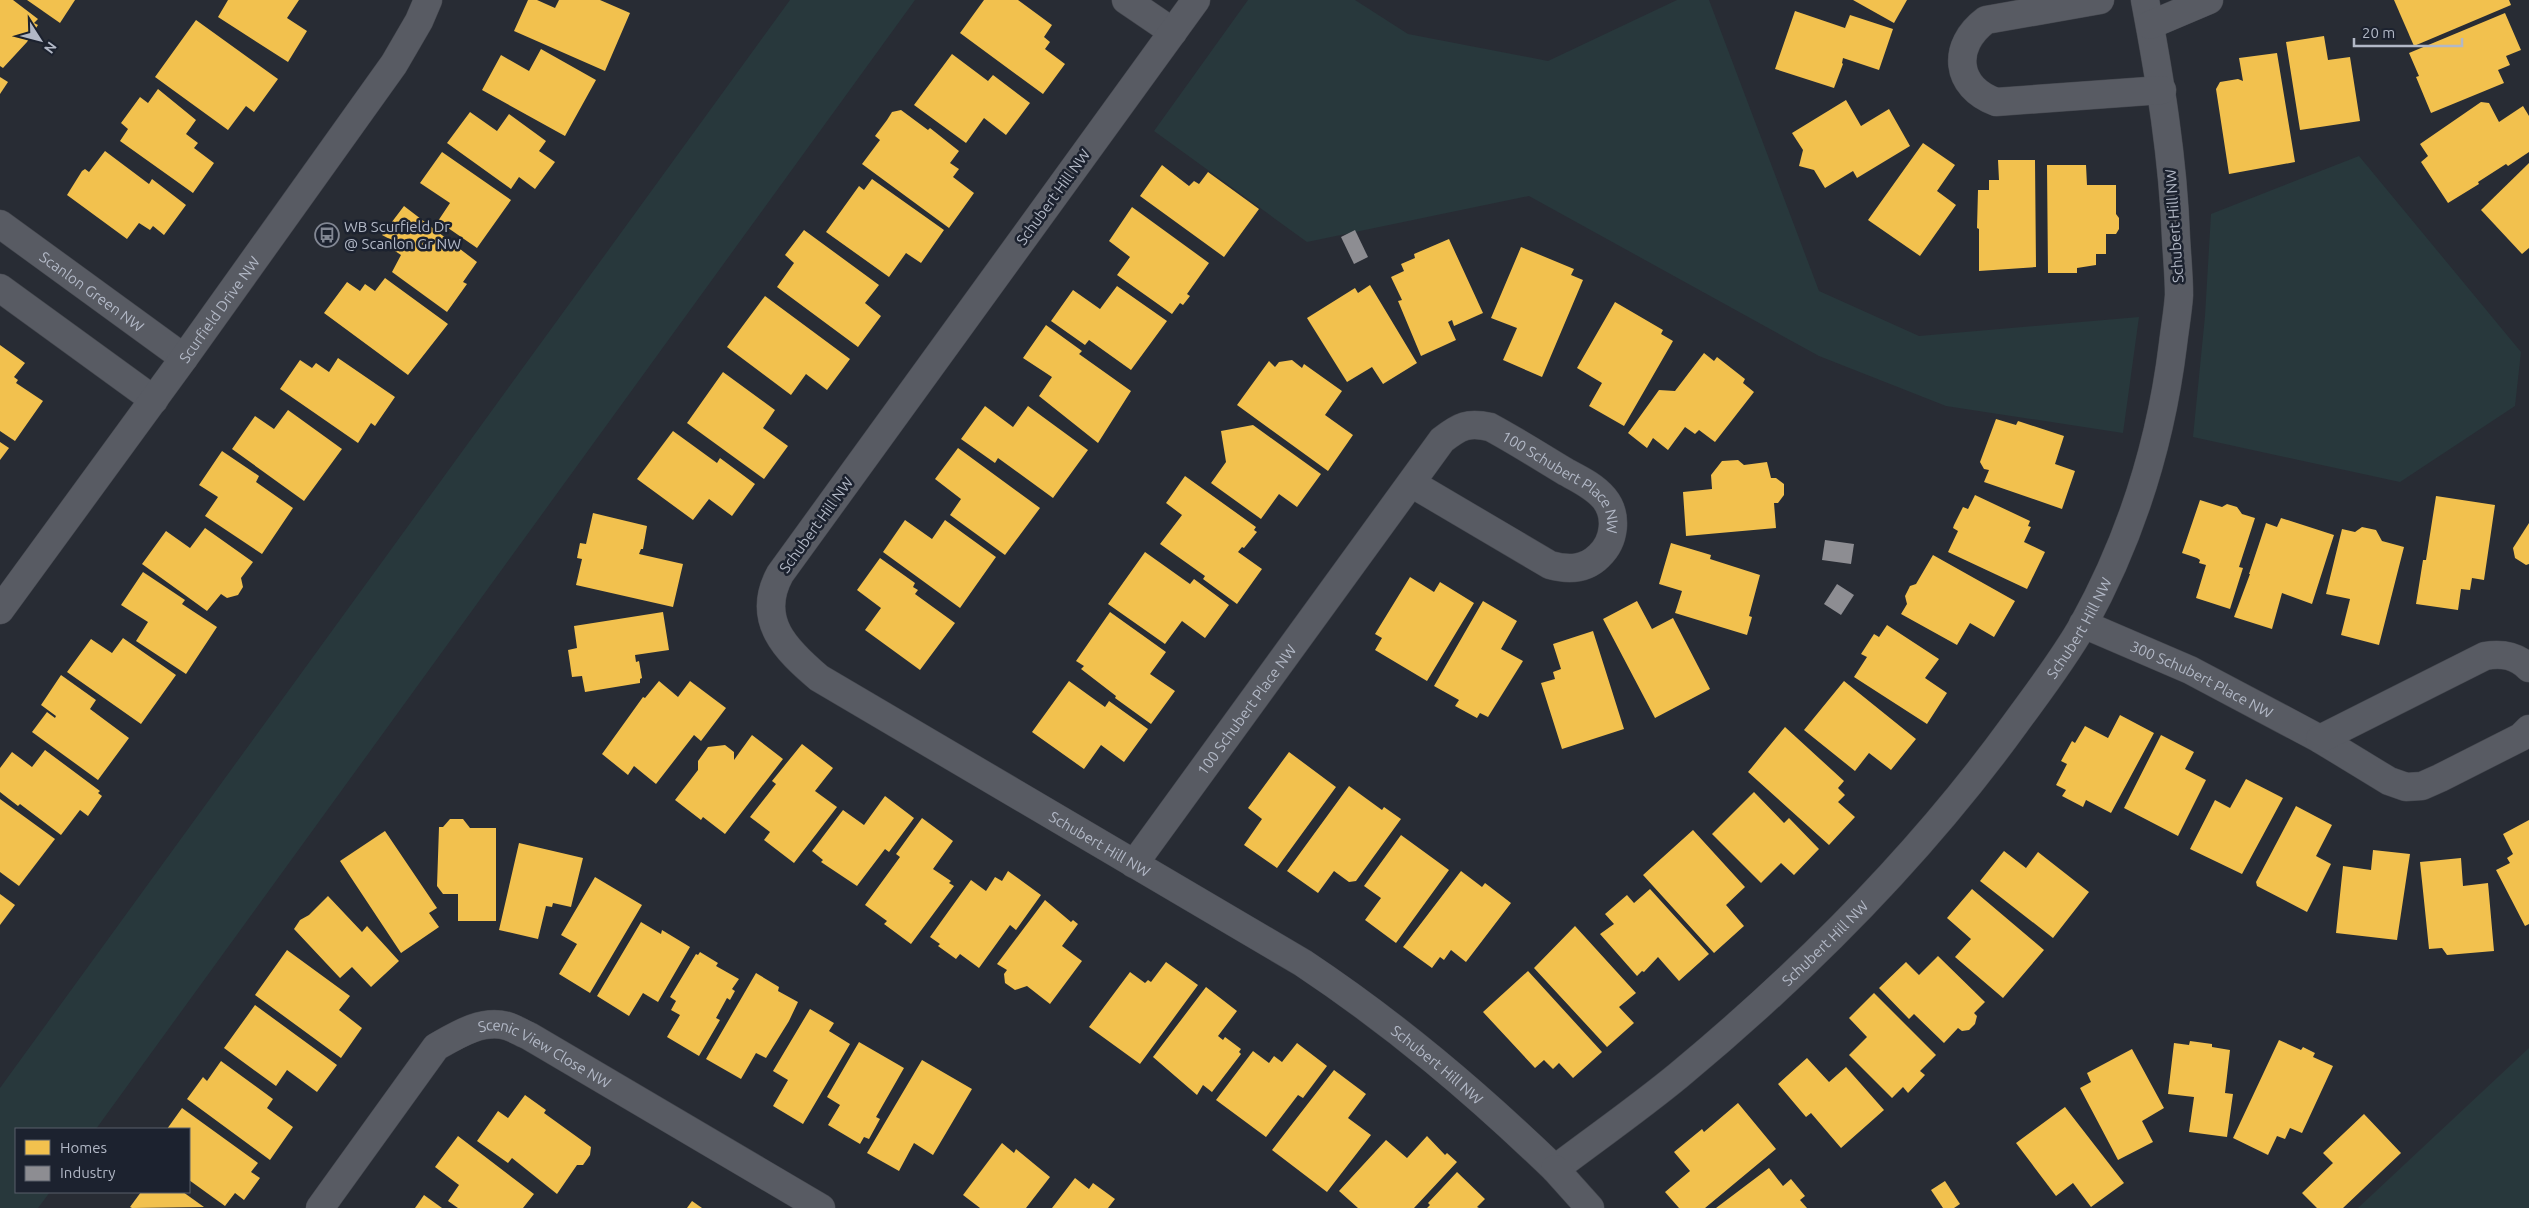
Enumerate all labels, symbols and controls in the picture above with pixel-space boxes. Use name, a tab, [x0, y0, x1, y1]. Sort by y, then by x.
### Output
north arrow	[15, 15, 65, 65]
scale bar	[2354, 15, 2462, 47]
text: 20 m	[2362, 24, 2395, 41]
text: N	[41, 39, 60, 57]
street label: Schubert Hill NW	[1013, 146, 1093, 248]
street label: Schubert Hill NW	[2162, 168, 2186, 283]
place label: WB Scurfield Dr @ Scanlon Gr NW	[344, 218, 461, 252]
bus stop icon: WB Scurfield Dr @ Scanlon Gr NW	[314, 222, 340, 248]
street label: Scanlon Green NW	[37, 248, 148, 335]
street label: Scurfield Drive NW	[175, 253, 263, 366]
street label: 100 Schubert Place NW	[1499, 427, 1622, 534]
street label: Schubert Hill NW	[776, 474, 856, 576]
street label: Schubert Hill NW	[2043, 574, 2115, 682]
street label: 300 Schubert Place NW	[2128, 637, 2276, 721]
street label: 100 Schubert Place NW	[1193, 641, 1299, 778]
street label: Schubert Hill NW	[1046, 807, 1154, 880]
street label: Schubert Hill NW	[1778, 896, 1871, 989]
street label: Scenic View Close NW	[476, 1016, 614, 1091]
street label: Schubert Hill NW	[1388, 1021, 1487, 1107]
legend	[15, 1128, 190, 1193]
text: Homes	[60, 1139, 107, 1156]
text: Industry	[60, 1164, 115, 1181]

